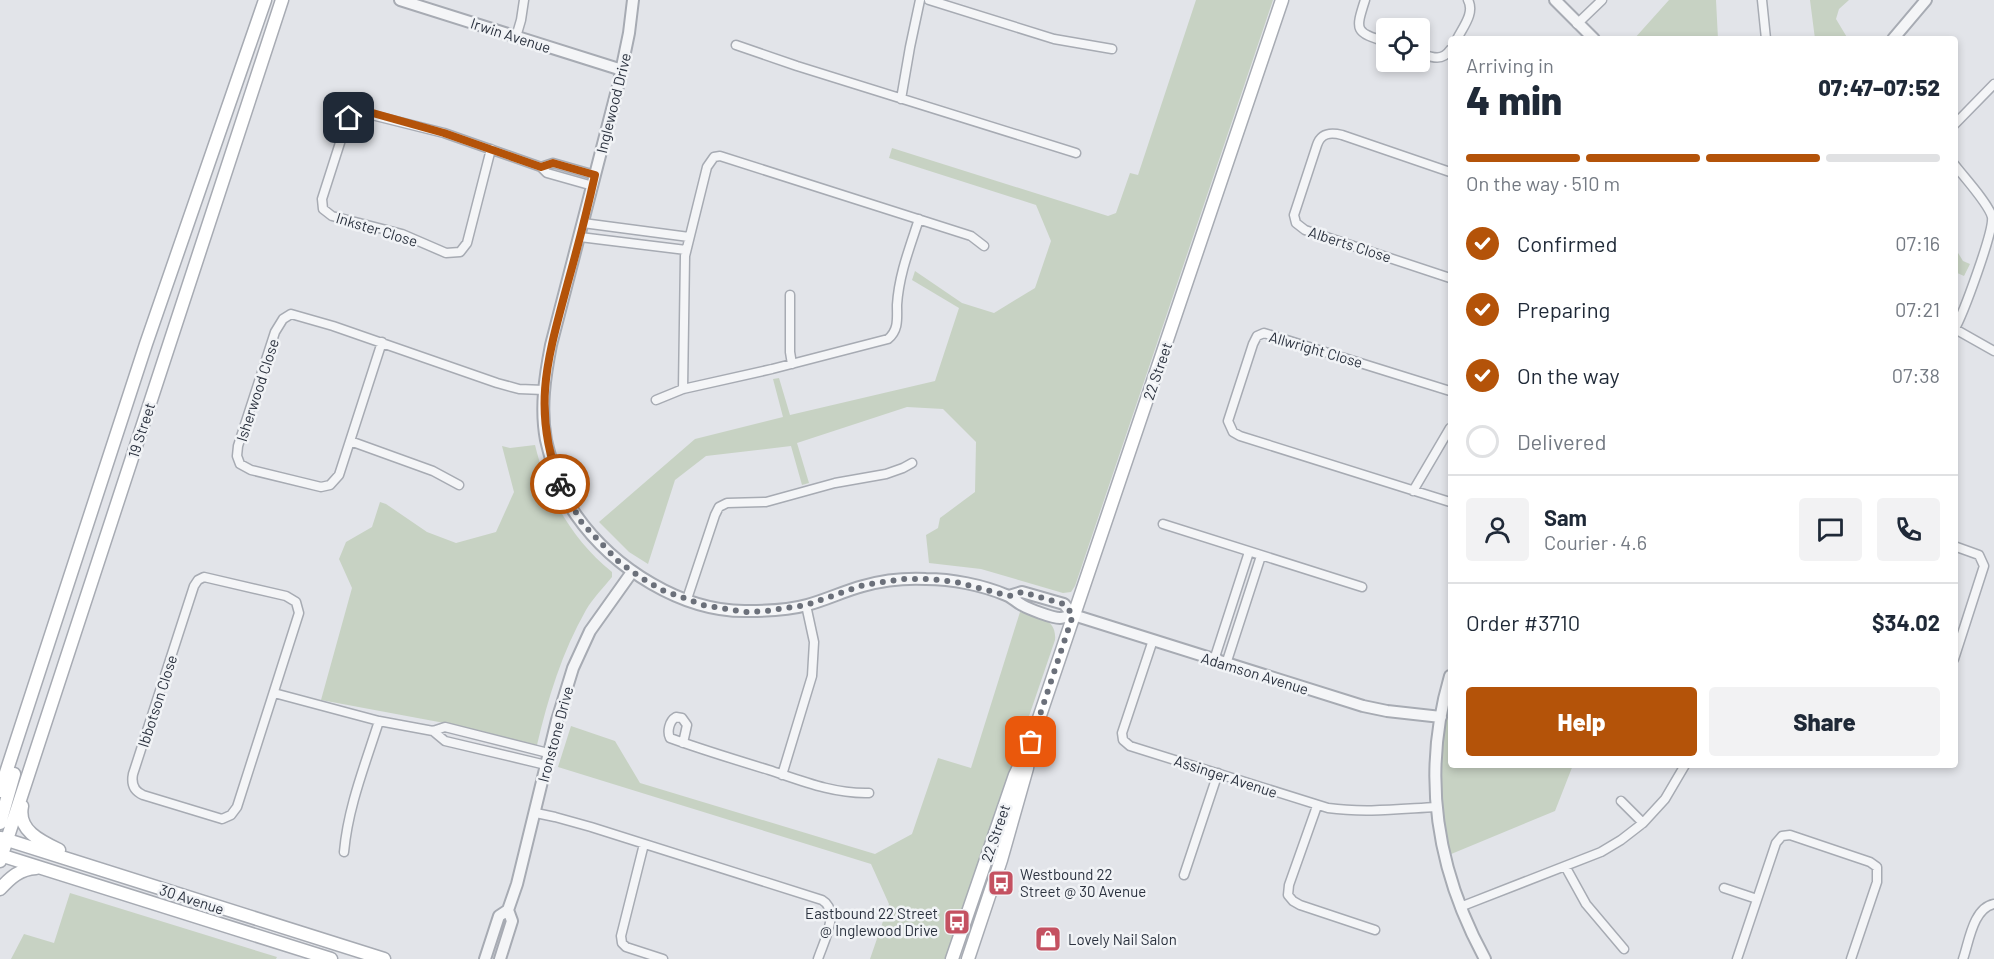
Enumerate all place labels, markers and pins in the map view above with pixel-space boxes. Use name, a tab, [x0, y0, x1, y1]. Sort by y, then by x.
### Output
pin	[323, 92, 374, 143]
pin	[1005, 716, 1056, 767]
place label: Westbound 22 Street @ 30 Avenue	[1020, 865, 1146, 900]
bus stop icon: Westbound 22 Street @ 30 Avenue	[986, 868, 1016, 898]
place label: Eastbound 22 Street @ Inglewood Drive	[805, 904, 938, 939]
bus stop icon: Eastbound 22 Street @ Inglewood Drive	[942, 907, 972, 937]
shop icon: Lovely Nail Salon	[1033, 924, 1063, 954]
place label: Lovely Nail Salon	[1068, 930, 1177, 948]

